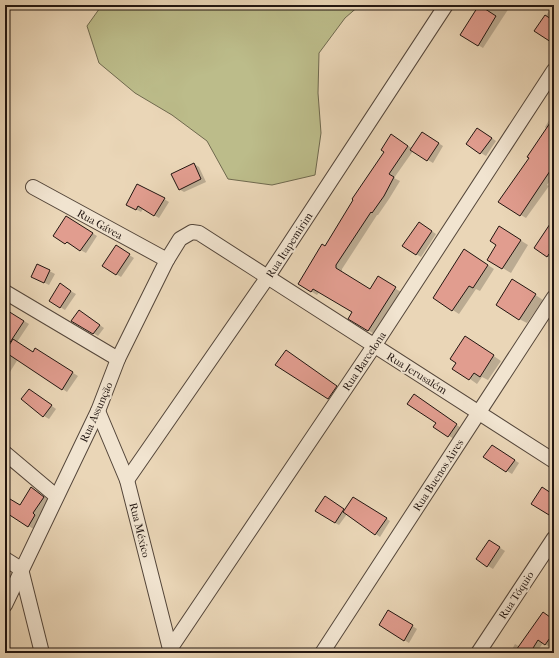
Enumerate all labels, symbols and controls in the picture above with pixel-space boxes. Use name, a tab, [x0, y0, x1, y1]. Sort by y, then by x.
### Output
street label: Rua Gávea	[75, 207, 126, 243]
street label: Rua Itapemirim	[263, 209, 316, 280]
street label: Rua Barcelona	[340, 328, 389, 393]
street label: Rua Jerusalém	[384, 350, 450, 398]
street label: Rua Assunção	[77, 380, 116, 444]
street label: Rua Buenos Aires	[410, 437, 466, 514]
street label: Rua México	[126, 501, 153, 559]
street label: Rua Tóquio	[496, 569, 537, 622]

